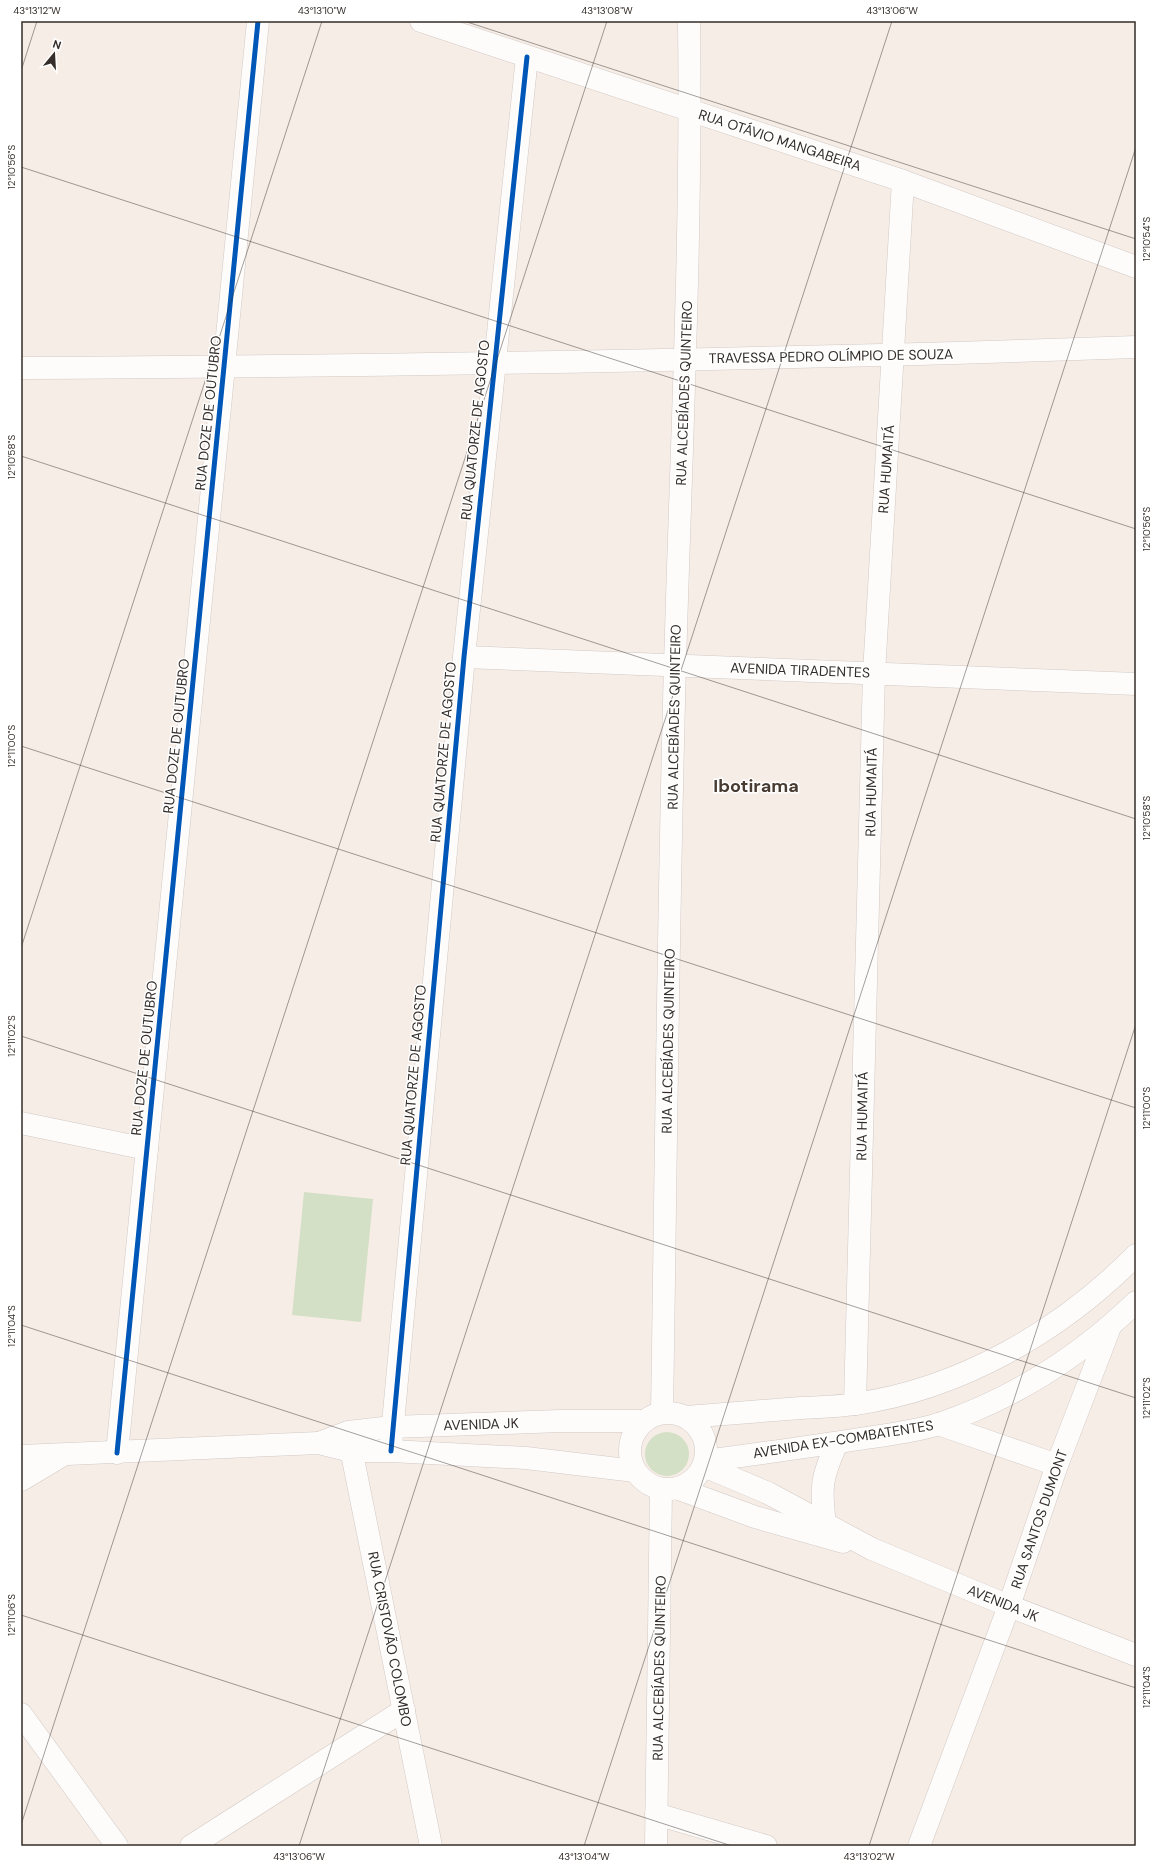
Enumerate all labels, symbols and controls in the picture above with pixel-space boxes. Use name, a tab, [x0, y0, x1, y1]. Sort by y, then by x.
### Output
text: 43°13'12"W	[13, 4, 61, 17]
text: 43°13'10"W	[298, 4, 347, 17]
text: 43°13'08"W	[581, 4, 633, 17]
text: 43°13'06"W	[866, 4, 918, 17]
north arrow	[34, 34, 74, 74]
text: N	[51, 37, 63, 52]
street label: RUA OTÁVIO MANGABEIRA	[696, 105, 864, 175]
text: 12°10'56"S	[5, 144, 18, 189]
text: 12°10'54"S	[1140, 217, 1153, 261]
street label: RUA ALCEBÍADES QUINTEIRO	[672, 300, 696, 486]
street label: RUA DOZE DE OUTUBRO	[191, 334, 225, 491]
street label: RUA QUATORZE DE AGOSTO	[457, 339, 493, 521]
street label: TRAVESSA PEDRO OLÍMPIO DE SOUZA	[709, 345, 953, 367]
street label: RUA HUMAITÁ	[874, 424, 898, 514]
text: 12°10'58"S	[5, 435, 18, 479]
text: 12°10'56"S	[1140, 506, 1153, 551]
street label: RUA ALCEBÍADES QUINTEIRO	[663, 624, 685, 810]
street label: RUA DOZE DE OUTUBRO	[159, 657, 193, 814]
street label: AVENIDA TIRADENTES	[730, 659, 870, 681]
street label: RUA QUATORZE DE AGOSTO	[426, 661, 460, 843]
text: 12°11'00"S	[5, 725, 18, 767]
street label: RUA HUMAITÁ	[861, 747, 881, 837]
district label: Ibotirama	[713, 774, 799, 798]
text: 12°10'58"S	[1140, 796, 1153, 840]
street label: RUA ALCEBÍADES QUINTEIRO	[657, 948, 679, 1134]
street label: RUA DOZE DE OUTUBRO	[127, 979, 161, 1136]
street label: RUA QUATORZE DE AGOSTO	[396, 984, 430, 1166]
text: 12°11'02"S	[5, 1015, 18, 1057]
street label: RUA HUMAITÁ	[852, 1071, 872, 1161]
text: 12°11'00"S	[1140, 1087, 1153, 1129]
text: 12°11'04"S	[5, 1305, 18, 1347]
text: 12°11'02"S	[1140, 1377, 1153, 1419]
street label: AVENIDA JK	[443, 1414, 519, 1434]
street label: AVENIDA EX-COMBATENTES	[751, 1416, 935, 1462]
street label: RUA SANTOS DUMONT	[1007, 1447, 1071, 1591]
street label: RUA CRISTOVÃO COLOMBO	[364, 1550, 416, 1728]
street label: RUA ALCEBÍADES QUINTEIRO	[648, 1575, 670, 1761]
street label: AVENIDA JK	[965, 1581, 1041, 1625]
text: 12°11'06"S	[5, 1594, 18, 1636]
text: 12°11'04"S	[1140, 1666, 1153, 1708]
text: 43°13'06"W	[273, 1850, 325, 1863]
text: 43°13'04"W	[558, 1850, 610, 1863]
text: 43°13'02"W	[843, 1850, 895, 1863]

